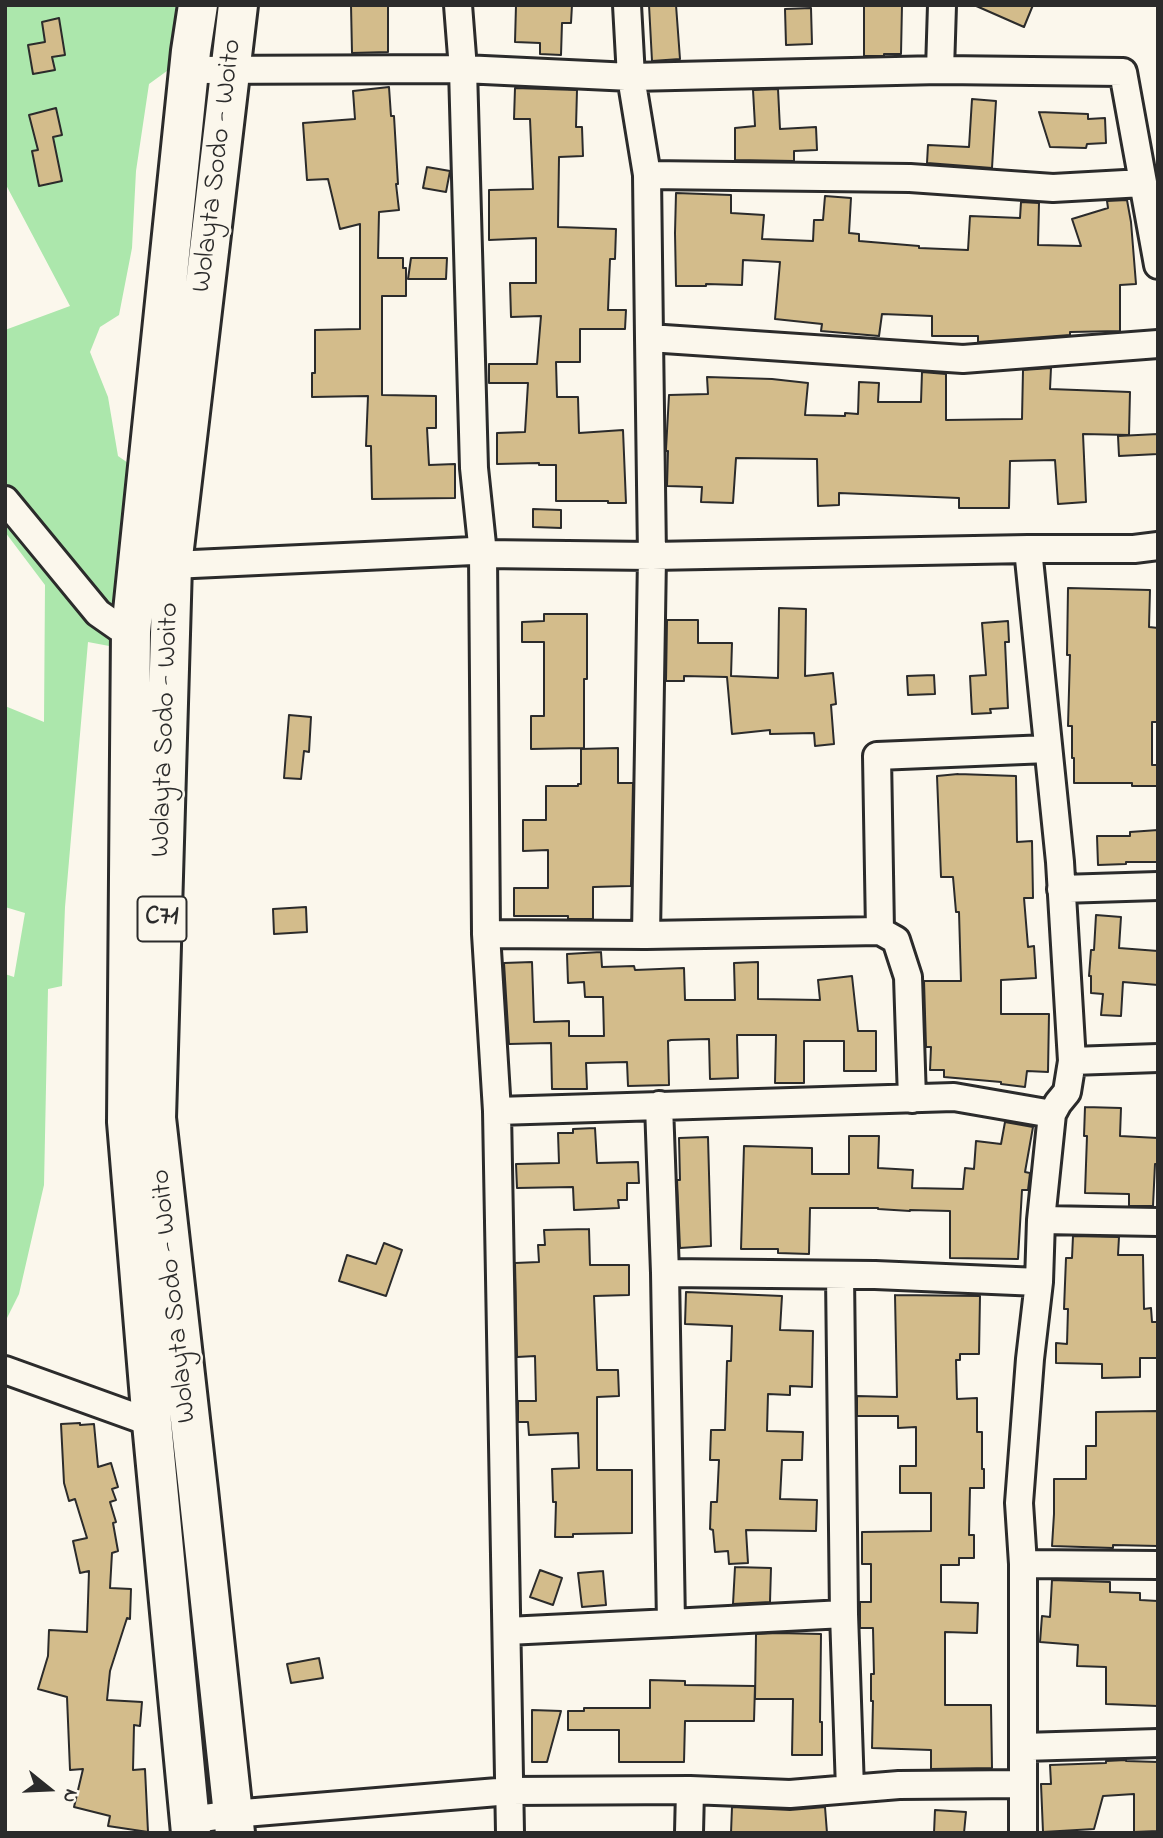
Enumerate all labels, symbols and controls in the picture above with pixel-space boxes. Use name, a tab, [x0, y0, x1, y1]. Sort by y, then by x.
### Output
street label: Wolayta Sodo - Woito	[187, 37, 251, 295]
street label: Wolayta Sodo - Woito	[146, 602, 188, 858]
road number: C71	[138, 896, 186, 942]
street label: Wolayta Sodo - Woito	[146, 1167, 206, 1425]
north arrow	[14, 1754, 84, 1824]
text: N	[55, 1785, 84, 1806]

